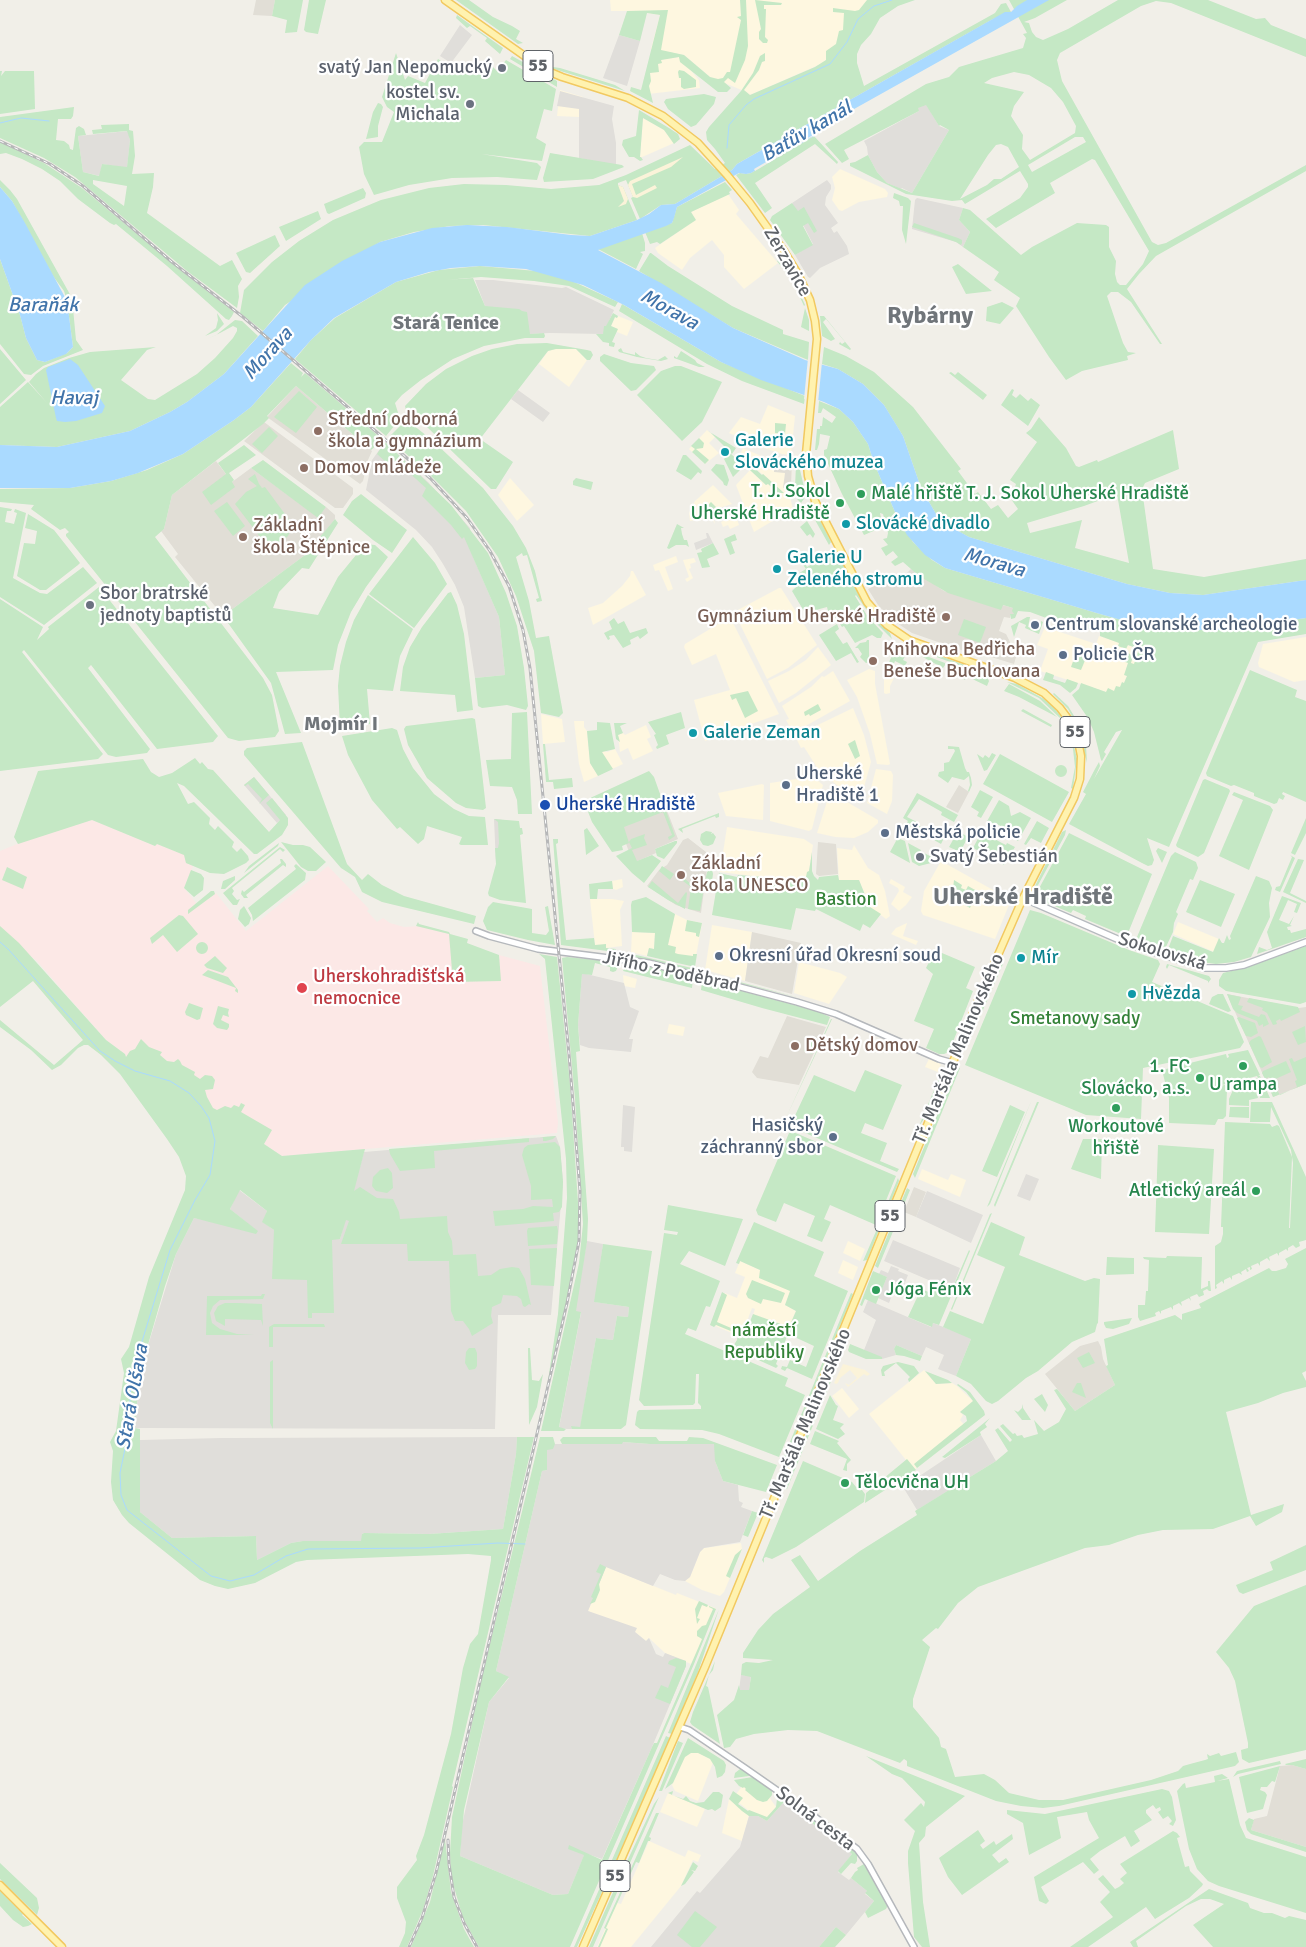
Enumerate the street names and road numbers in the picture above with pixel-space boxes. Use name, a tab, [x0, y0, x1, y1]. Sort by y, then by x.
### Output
road number: 55	[523, 50, 553, 82]
street label: Zerzavice	[758, 223, 816, 301]
road number: 55	[1060, 716, 1090, 748]
street label: Sokolovská	[1115, 928, 1209, 976]
street label: Jiřího z Poděbrad	[600, 946, 742, 998]
street label: Tř. Maršála Malinovského	[908, 950, 1010, 1148]
road number: 55	[875, 1200, 905, 1232]
street label: Tř. Maršála Malinovského	[755, 1325, 857, 1523]
street label: Solná cesta	[771, 1782, 859, 1856]
road number: 55	[600, 1860, 630, 1892]

